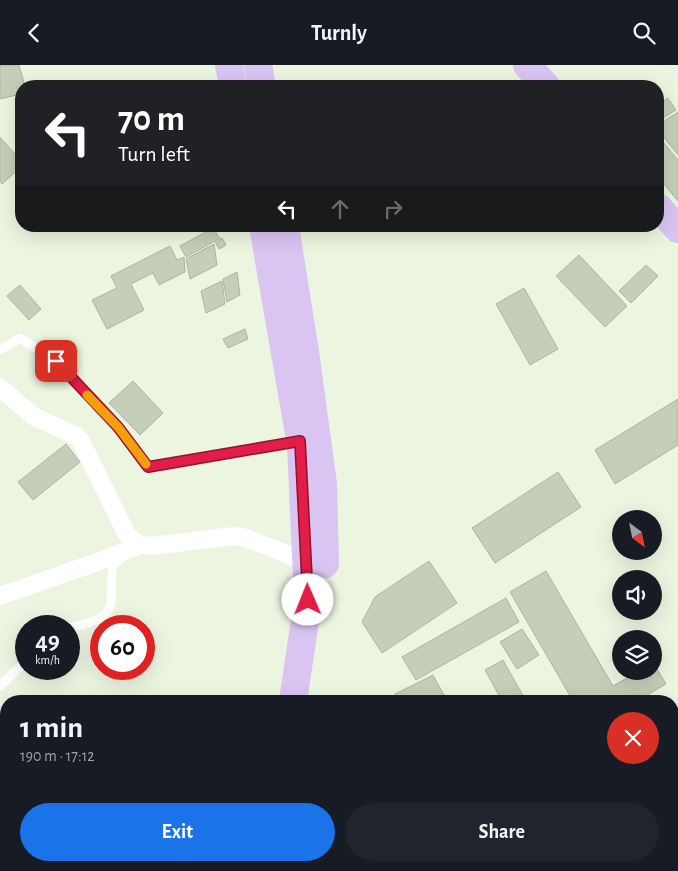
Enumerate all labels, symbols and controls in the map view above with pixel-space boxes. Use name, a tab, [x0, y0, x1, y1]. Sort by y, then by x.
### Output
icon: back	[20, 19, 48, 47]
icon: search	[630, 19, 658, 47]
text: Turnly	[311, 22, 367, 44]
icon: left	[35, 100, 100, 165]
text: 70 m	[118, 102, 185, 137]
text: Turn left	[118, 143, 190, 165]
icon: left	[273, 195, 301, 223]
icon: ahead	[326, 195, 354, 223]
icon: right	[379, 195, 407, 223]
pin	[35, 340, 77, 382]
icon: arrive	[42, 347, 70, 375]
north arrow	[612, 510, 662, 560]
map controls	[612, 510, 662, 680]
button: sound	[612, 570, 662, 620]
position arrow	[281, 573, 333, 625]
speed limit sign: 60	[90, 615, 155, 680]
text: 49	[35, 629, 60, 654]
button: layers	[612, 630, 662, 680]
text: km/h	[35, 654, 60, 666]
button: close	[607, 712, 659, 764]
text: 1 min	[20, 713, 83, 743]
text: 190 m · 17:12	[20, 748, 94, 764]
button: Exit	[20, 803, 335, 861]
button: Share	[345, 803, 659, 861]

